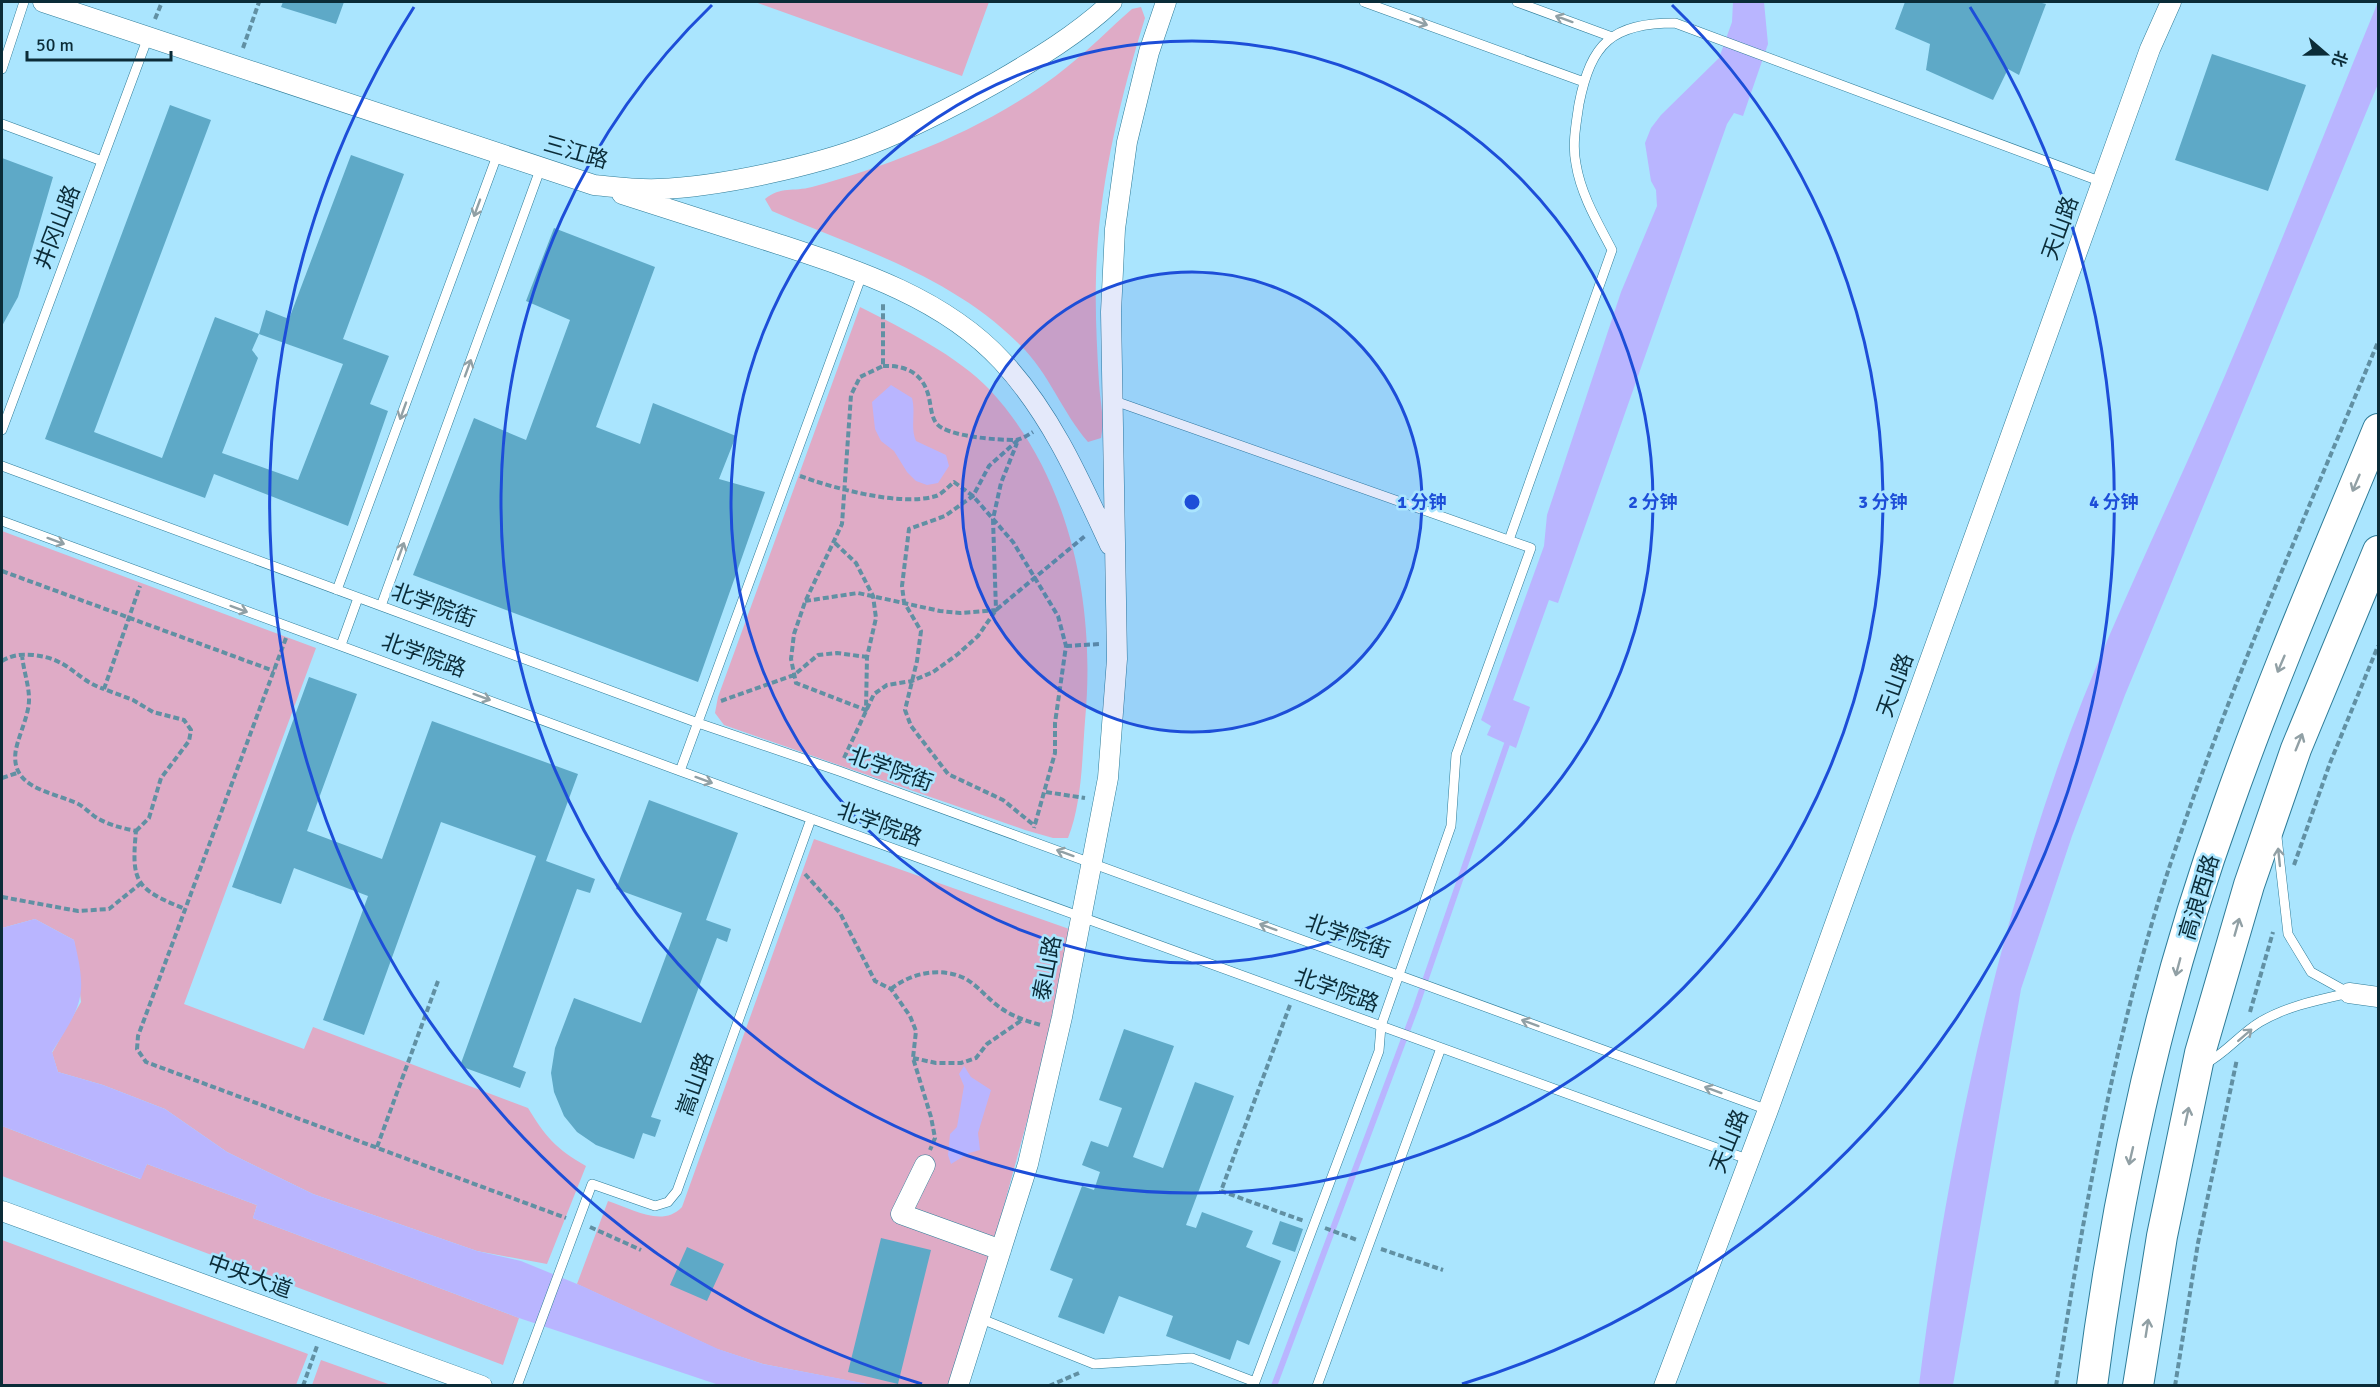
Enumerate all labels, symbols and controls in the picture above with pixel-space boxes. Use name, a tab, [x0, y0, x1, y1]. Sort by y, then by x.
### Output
one-way arrow	[1555, 13, 1574, 24]
one-way arrow	[1409, 17, 1428, 28]
scale bar	[27, 24, 171, 62]
north arrow	[2296, 24, 2356, 84]
text: 50 m	[36, 34, 74, 56]
text: 北	[2327, 48, 2351, 70]
street label: 三江路	[541, 130, 611, 174]
street label: 井冈山路	[29, 181, 85, 273]
street label: 天山路	[2036, 192, 2084, 264]
one-way arrow	[471, 198, 482, 217]
one-way arrow	[463, 359, 474, 378]
one-way arrow	[397, 401, 408, 420]
one-way arrow	[2350, 474, 2361, 492]
text: 1 分钟	[1397, 491, 1447, 513]
text: 2 分钟	[1628, 491, 1678, 513]
text: 3 分钟	[1858, 491, 1908, 513]
text: 4 分钟	[2089, 491, 2139, 513]
centre of rings	[1182, 492, 1202, 512]
one-way arrow	[47, 536, 65, 547]
one-way arrow	[396, 542, 407, 561]
street label: 北学院街	[388, 577, 480, 633]
one-way arrow	[229, 604, 248, 615]
street label: 北学院路	[378, 627, 470, 683]
street label: 天山路	[1871, 649, 1919, 721]
one-way arrow	[2275, 654, 2286, 672]
one-way arrow	[472, 693, 490, 704]
one-way arrow	[2294, 734, 2305, 752]
street label: 北学院街	[845, 741, 937, 797]
one-way arrow	[694, 775, 713, 786]
street label: 北学院路	[834, 796, 926, 852]
one-way arrow	[1056, 847, 1075, 858]
one-way arrow	[2273, 847, 2284, 867]
street label: 高浪西路	[2173, 851, 2225, 943]
street label: 北学院街	[1302, 908, 1394, 964]
one-way arrow	[2231, 918, 2243, 937]
one-way arrow	[1259, 921, 1278, 932]
street label: 泰山路	[1027, 933, 1067, 1003]
one-way arrow	[2172, 957, 2183, 976]
street label: 北学院路	[1291, 962, 1383, 1018]
one-way arrow	[1521, 1016, 1540, 1027]
one-way arrow	[2237, 1028, 2252, 1042]
street label: 嵩山路	[671, 1048, 719, 1120]
one-way arrow	[1704, 1083, 1723, 1094]
street label: 天山路	[1704, 1105, 1754, 1177]
one-way arrow	[2182, 1106, 2193, 1126]
one-way arrow	[2125, 1146, 2136, 1166]
street label: 中央大道	[204, 1248, 296, 1304]
one-way arrow	[2142, 1318, 2153, 1338]

